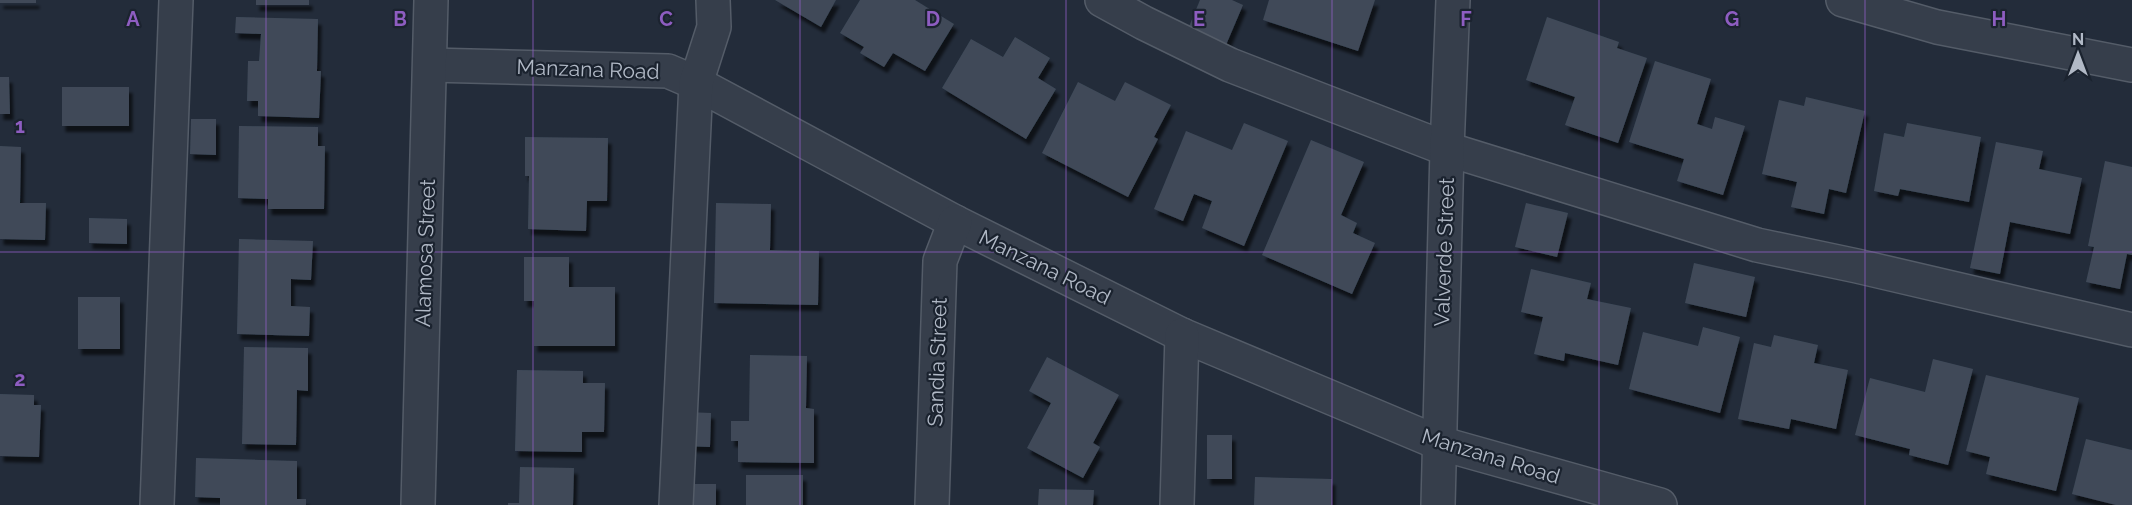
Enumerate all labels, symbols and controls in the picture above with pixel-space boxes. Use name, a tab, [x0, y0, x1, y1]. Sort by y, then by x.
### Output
text: A	[126, 7, 140, 31]
text: B	[393, 7, 407, 31]
text: C	[659, 7, 673, 31]
text: D	[926, 7, 940, 31]
text: E	[1193, 7, 1205, 31]
text: F	[1460, 7, 1472, 31]
text: G	[1725, 7, 1739, 31]
text: H	[1992, 7, 2006, 31]
north arrow	[2048, 24, 2108, 84]
text: N	[2072, 30, 2084, 49]
street label: Manzana Road	[516, 54, 660, 84]
text: 1	[15, 114, 25, 138]
street label: Valverde Street	[1429, 177, 1459, 327]
street label: Alamosa Street	[410, 178, 440, 328]
street label: Manzana Road	[975, 224, 1115, 310]
street label: Sandia Street	[922, 297, 952, 427]
text: 2	[14, 367, 26, 391]
street label: Manzana Road	[1419, 423, 1563, 489]

